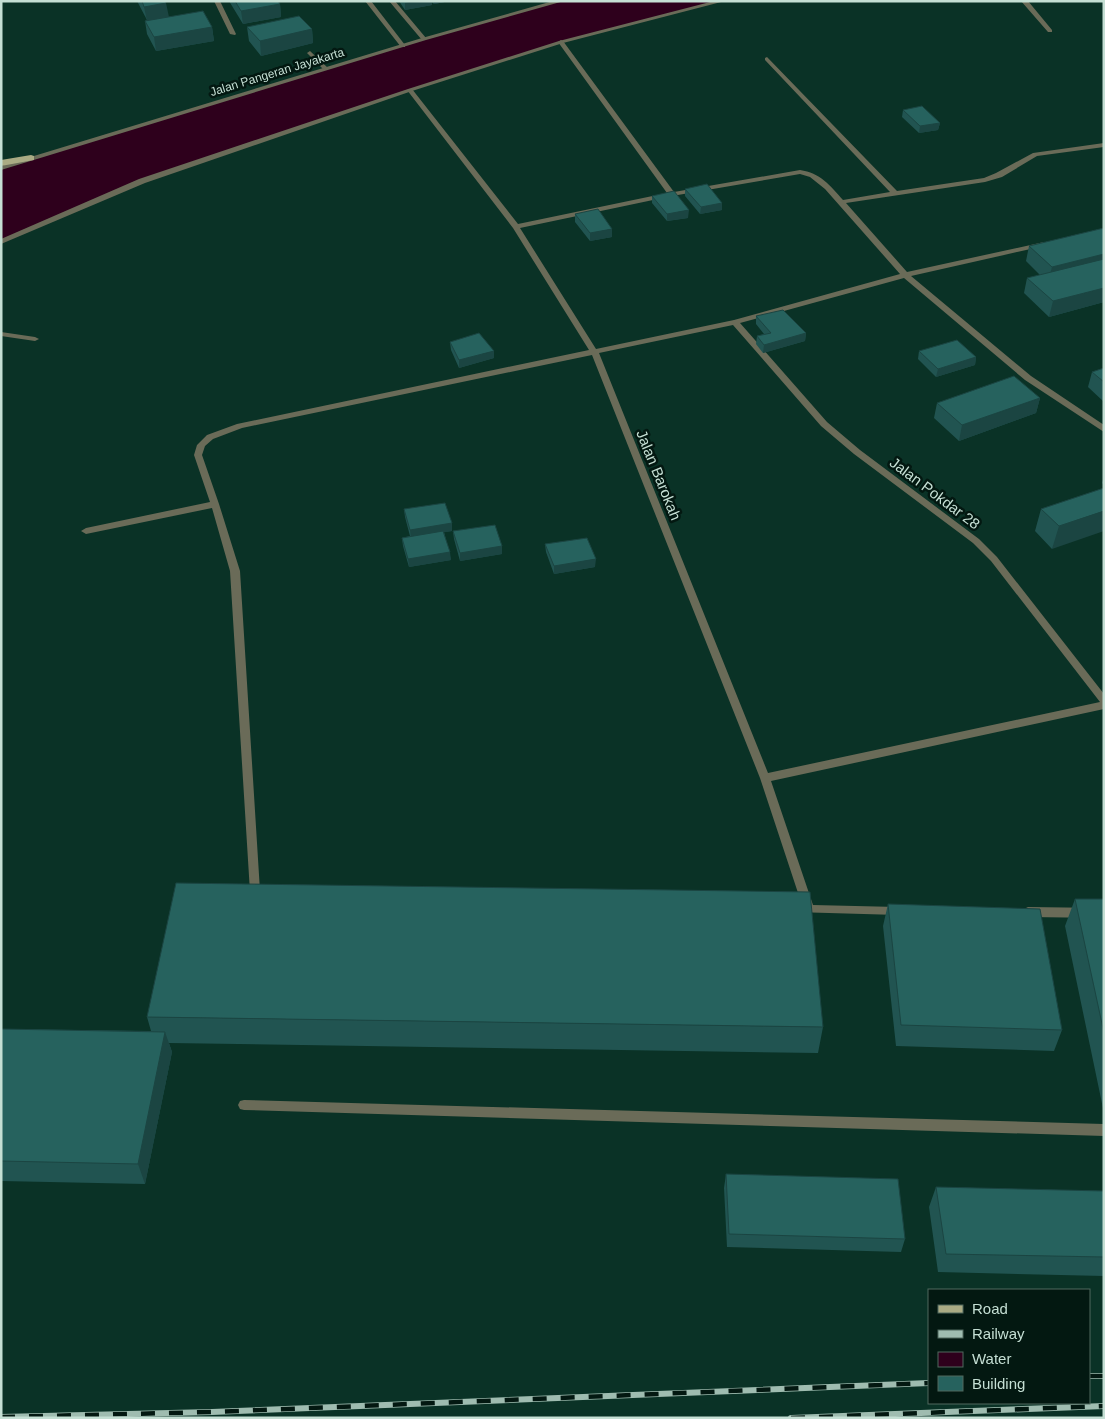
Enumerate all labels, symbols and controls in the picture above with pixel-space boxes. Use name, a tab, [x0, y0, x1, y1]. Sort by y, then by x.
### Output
street label: Jalan Pangeran Jayakarta	[208, 45, 346, 99]
street label: Jalan Barokah	[633, 427, 685, 523]
street label: Jalan Pokdar 28	[887, 454, 983, 532]
legend	[928, 1289, 1090, 1404]
text: Road	[972, 1300, 1008, 1317]
text: Railway	[972, 1325, 1025, 1342]
text: Water	[972, 1350, 1011, 1367]
text: Building	[972, 1375, 1025, 1392]

